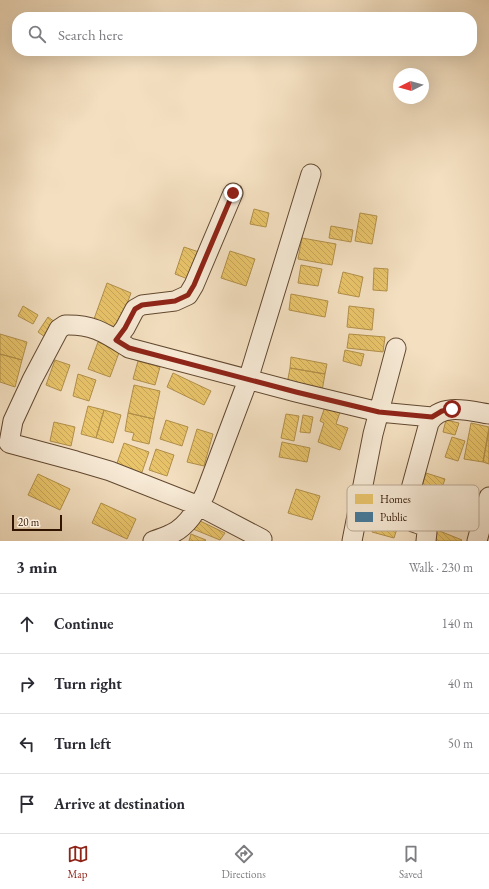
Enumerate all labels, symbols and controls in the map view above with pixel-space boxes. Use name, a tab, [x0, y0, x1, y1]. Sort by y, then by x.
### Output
search box	[12, 12, 477, 56]
icon: search	[26, 23, 48, 45]
text: Search here	[58, 25, 123, 44]
north arrow	[393, 68, 429, 104]
route end	[224, 184, 242, 202]
route start	[443, 400, 461, 418]
legend	[347, 485, 479, 531]
text: Homes	[380, 492, 411, 506]
text: Public	[380, 510, 408, 524]
scale bar	[12, 513, 62, 532]
text: 20 m	[18, 515, 39, 529]
text: 3 min	[16, 556, 57, 578]
text: Walk · 230 m	[409, 559, 473, 576]
icon: ahead	[16, 613, 38, 635]
text: Continue	[54, 614, 114, 633]
text: 140 m	[442, 615, 473, 632]
icon: right	[16, 673, 38, 695]
text: Turn right	[54, 674, 122, 693]
text: 40 m	[448, 675, 473, 692]
icon: left	[16, 733, 38, 755]
text: Turn left	[54, 734, 111, 753]
text: 50 m	[448, 735, 473, 752]
icon: arrive	[16, 793, 38, 815]
text: Arrive at destination	[54, 794, 185, 813]
tab: Map	[67, 843, 89, 881]
tab: Directions	[222, 843, 266, 881]
tab: Saved	[399, 843, 422, 881]

